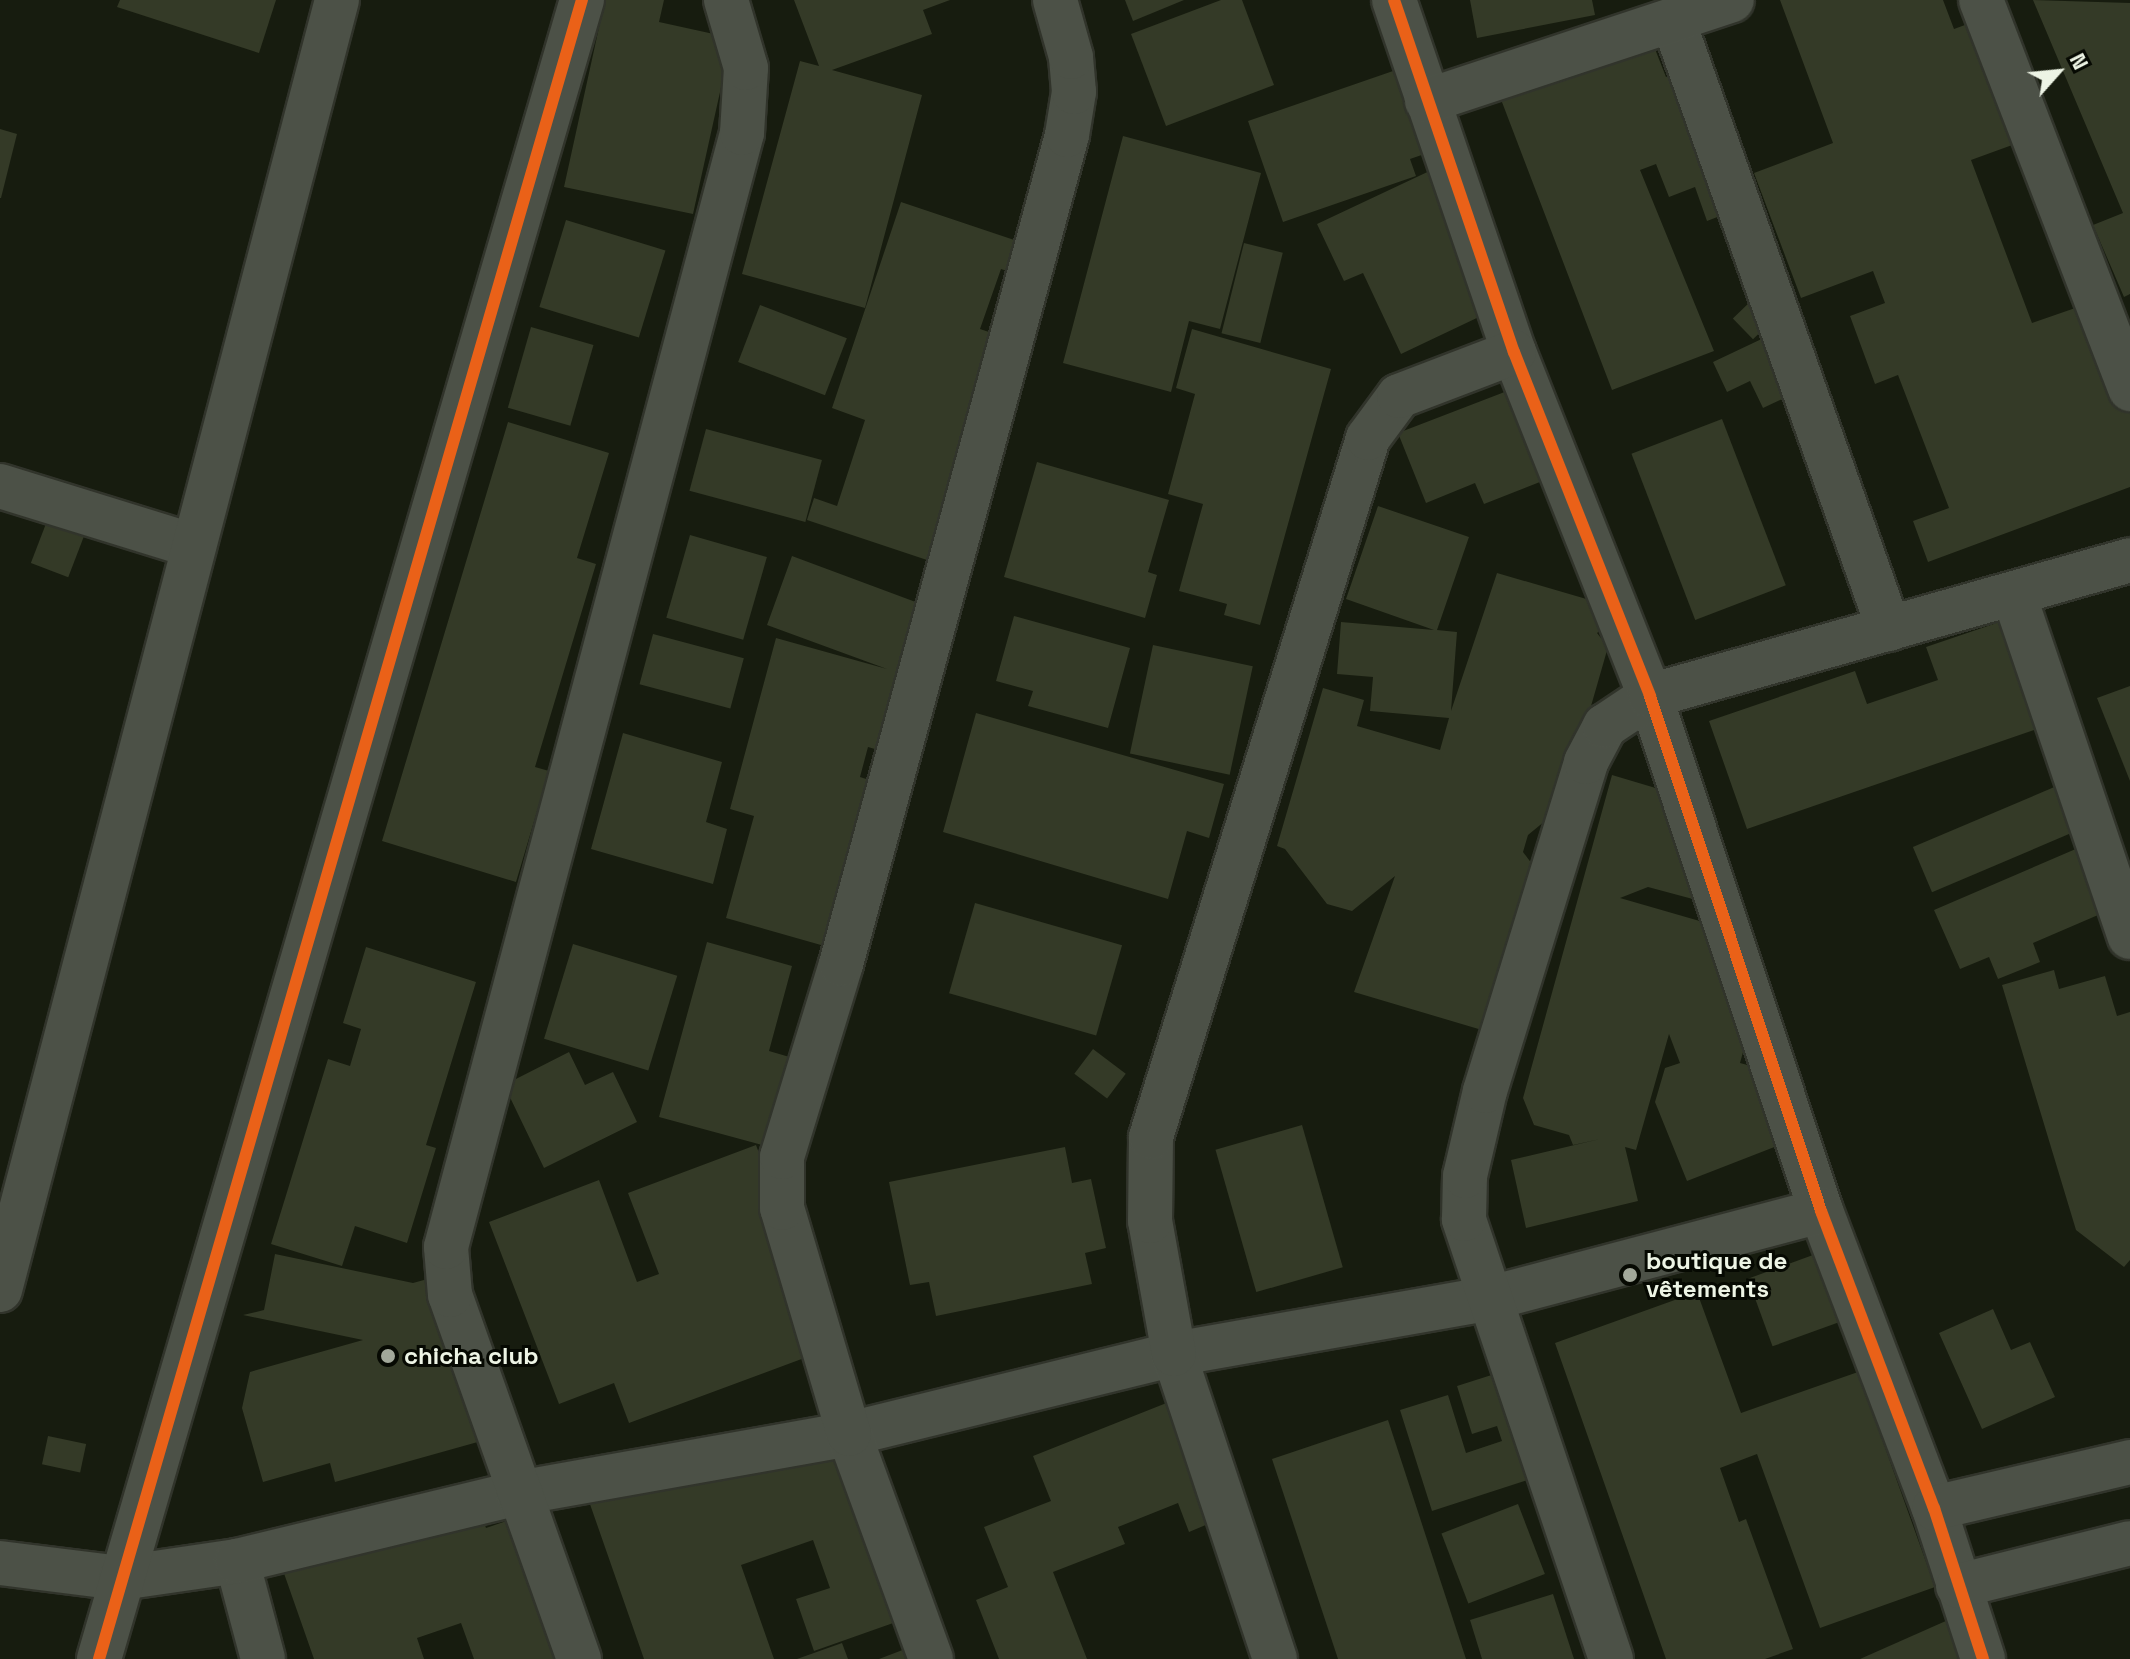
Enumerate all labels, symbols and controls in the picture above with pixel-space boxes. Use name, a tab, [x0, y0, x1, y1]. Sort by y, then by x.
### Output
north arrow	[2018, 32, 2098, 112]
text: N	[2064, 48, 2095, 74]
place label: boutique de vêtements	[1646, 1247, 1787, 1303]
marker: boutique de vêtements	[1621, 1266, 1639, 1284]
place label: chicha club	[404, 1342, 539, 1370]
marker: chicha club	[379, 1347, 397, 1365]

